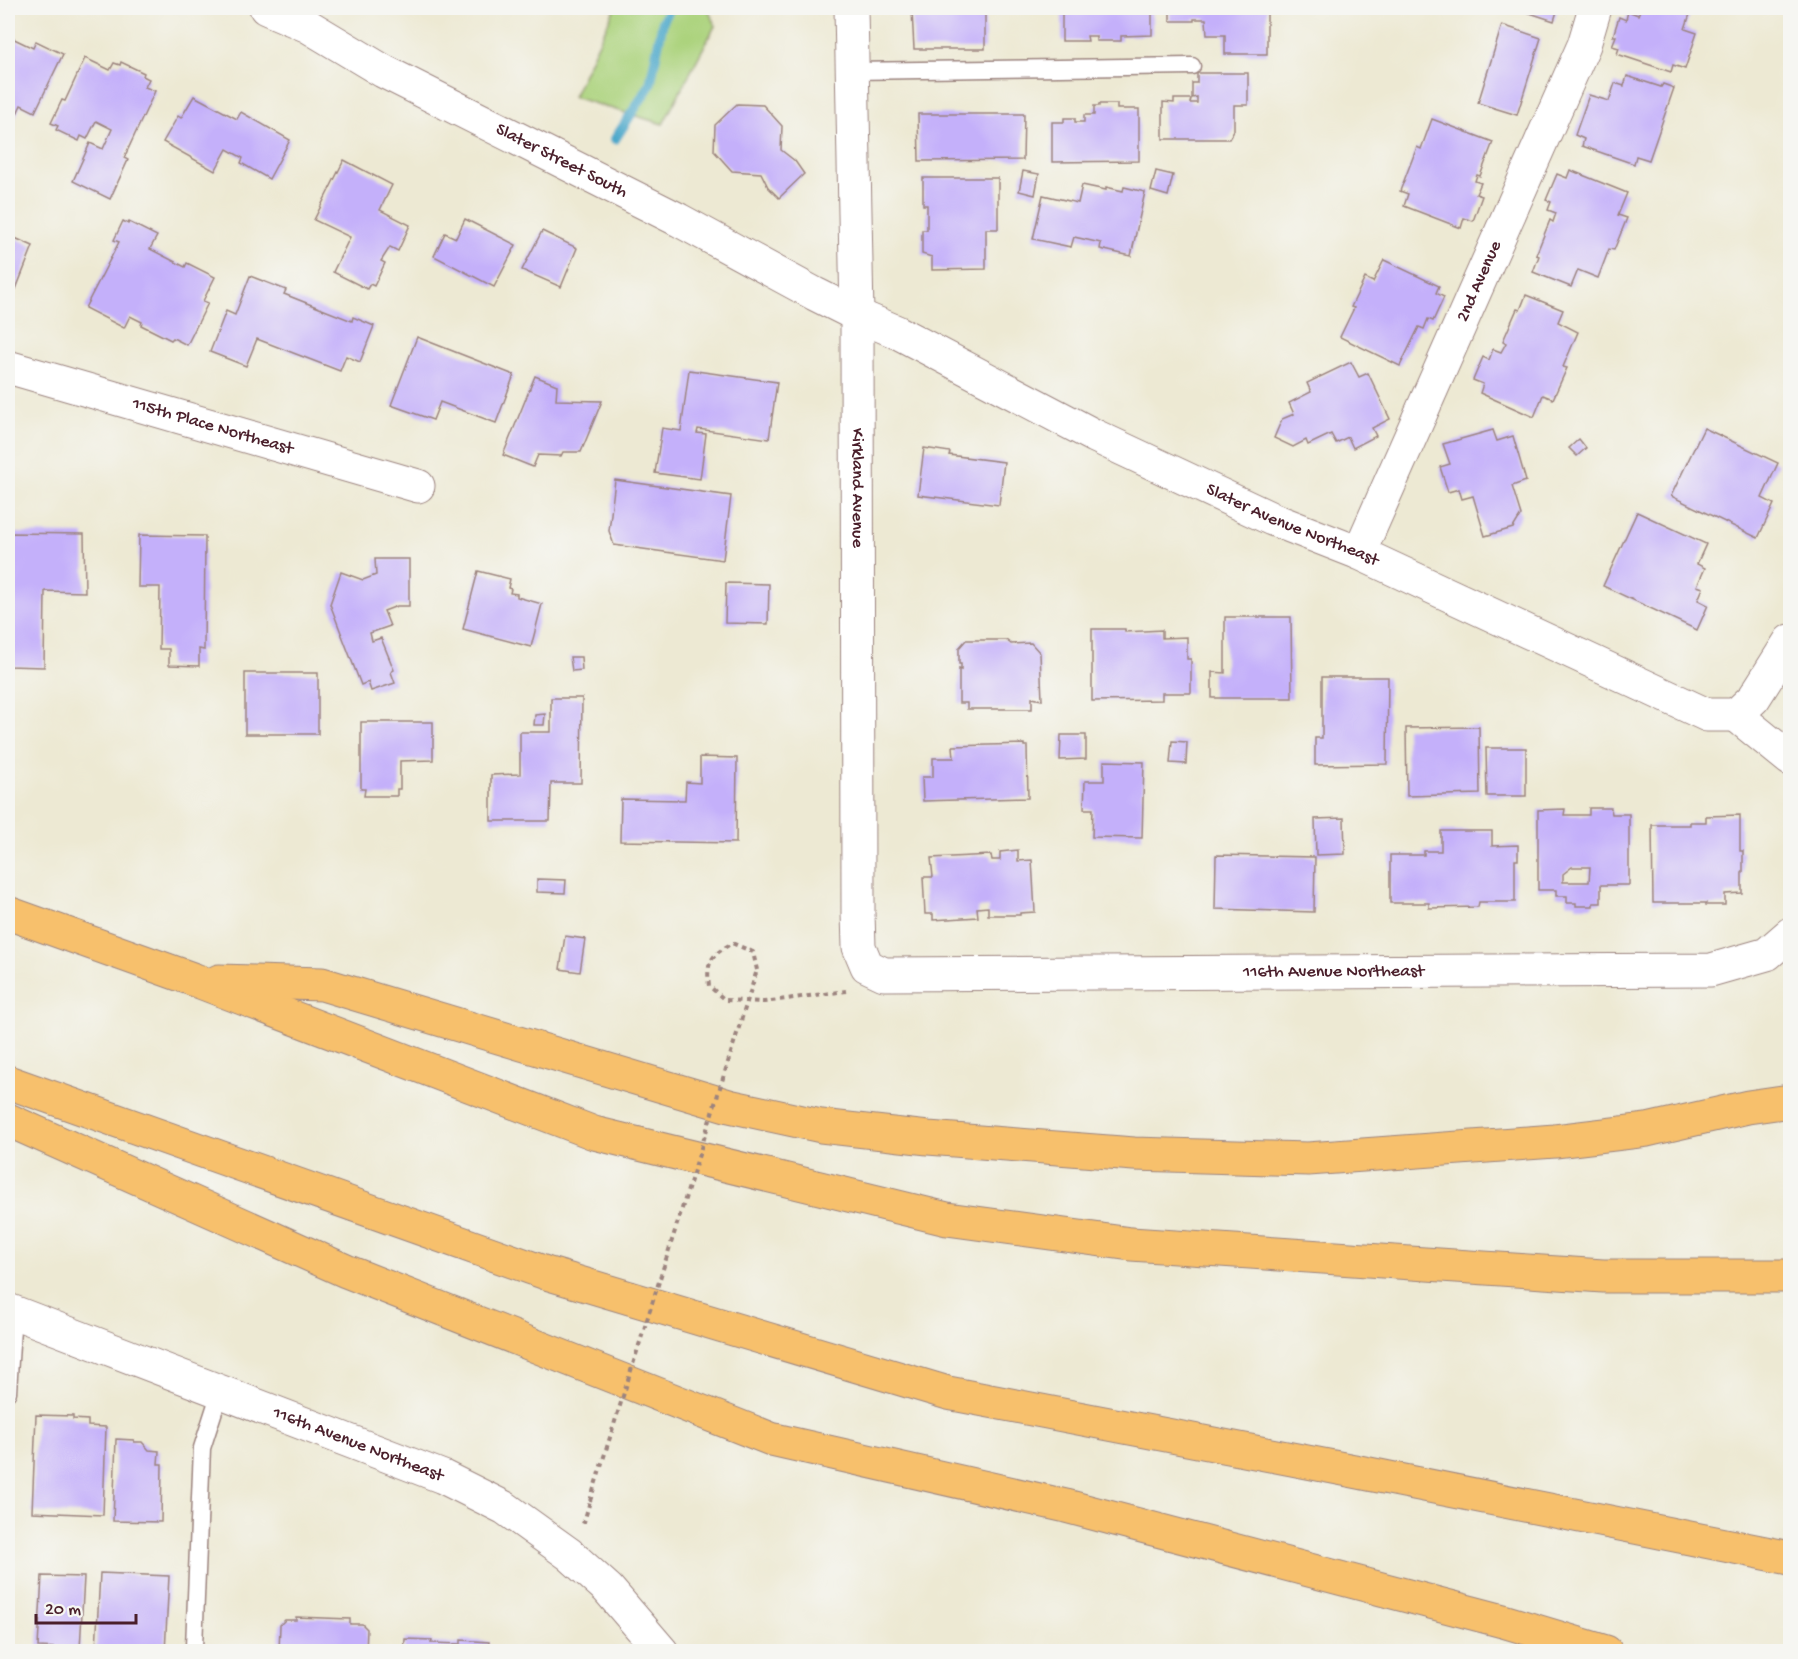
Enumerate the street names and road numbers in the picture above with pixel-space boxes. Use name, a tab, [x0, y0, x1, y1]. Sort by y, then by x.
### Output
street label: Slater Street South	[492, 119, 631, 203]
street label: 2nd Avenue	[1452, 237, 1507, 325]
street label: 115th Place Northeast	[129, 393, 297, 460]
street label: Kirkland Avenue	[847, 428, 868, 549]
street label: Slater Avenue Northeast	[1202, 479, 1384, 572]
street label: 116th Avenue Northeast	[1242, 961, 1426, 983]
street label: 116th Avenue Northeast	[269, 1402, 448, 1487]

